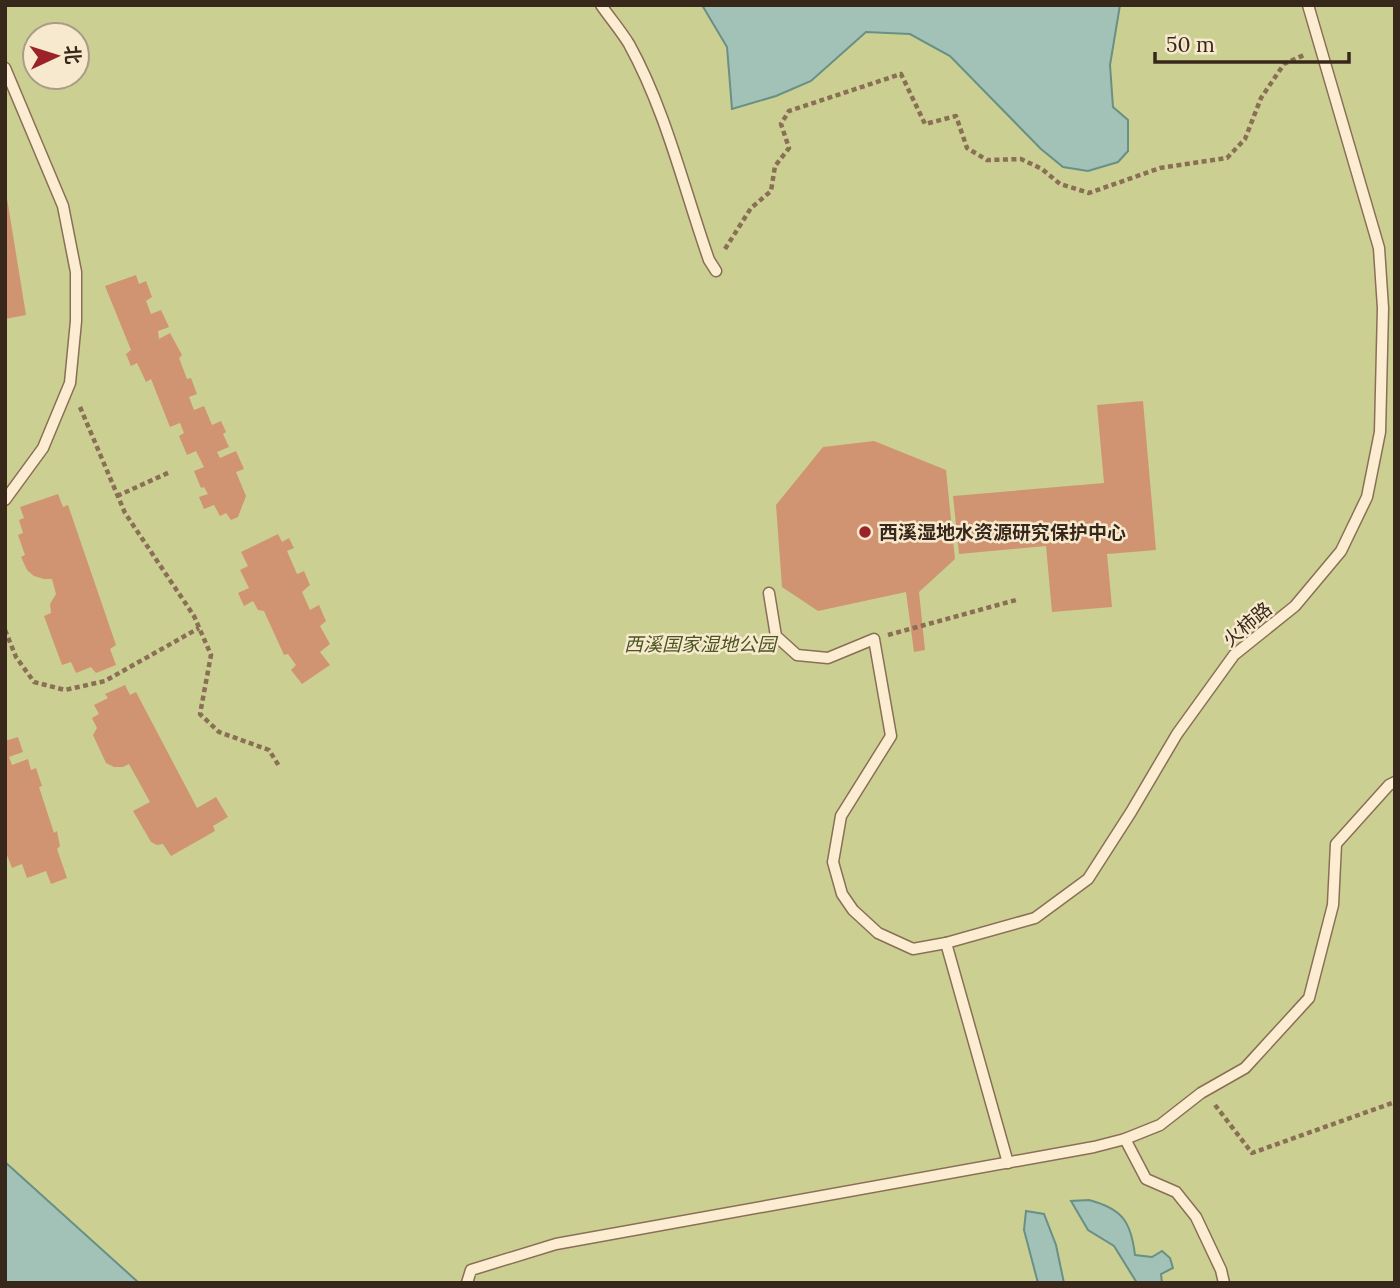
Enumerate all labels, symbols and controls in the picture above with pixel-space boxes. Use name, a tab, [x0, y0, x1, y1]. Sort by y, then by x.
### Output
north arrow	[21, 21, 91, 91]
scale bar	[1155, 21, 1349, 65]
text: 50 m	[1166, 31, 1215, 58]
text: 北	[60, 44, 86, 65]
place label: 西溪湿地水资源研究保护中心	[879, 520, 1126, 544]
marker: 西溪湿地水资源研究保护中心	[857, 524, 873, 540]
street label: 火柿路	[1217, 596, 1277, 652]
park label: 西溪国家湿地公园	[624, 632, 779, 656]

